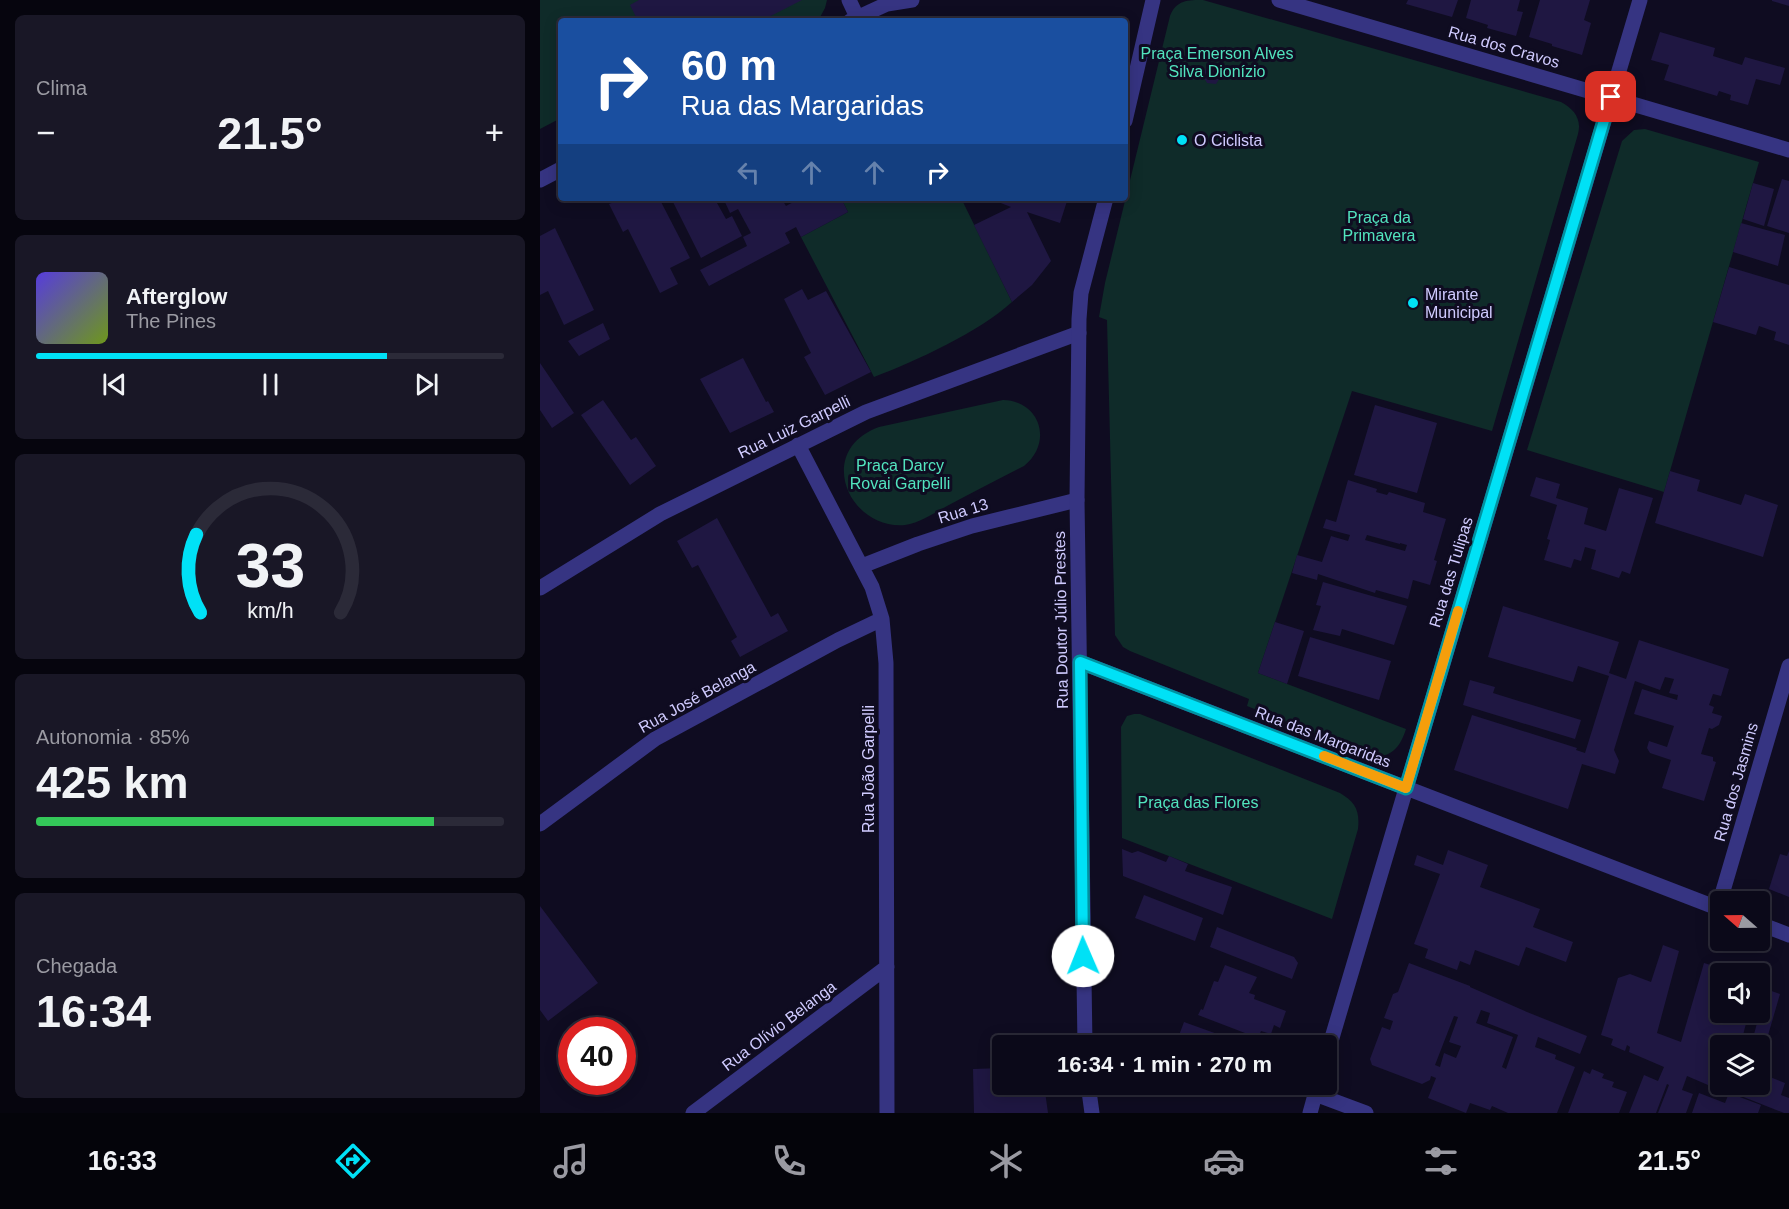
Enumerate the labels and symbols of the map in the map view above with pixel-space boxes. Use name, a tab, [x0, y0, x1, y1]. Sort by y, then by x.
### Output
street label: Rua dos Cravos	[1447, 23, 1561, 71]
park label: Praça Emerson Alves Silva Dionízio	[1141, 45, 1293, 80]
pin	[1585, 71, 1636, 122]
place label: O Ciclista	[1194, 132, 1263, 149]
marker: O Ciclista	[1175, 133, 1189, 147]
park label: Praça da Primavera	[1343, 209, 1416, 244]
place label: Mirante Municipal	[1425, 286, 1493, 321]
marker: Mirante Municipal	[1406, 296, 1420, 310]
street label: Rua Luiz Garpelli	[735, 392, 853, 462]
park label: Praça Darcy Rovai Garpelli	[850, 457, 950, 492]
street label: Rua 13	[936, 495, 990, 527]
street label: Rua das Tulipas	[1426, 515, 1476, 629]
street label: Rua Doutor Júlio Prestes	[1051, 531, 1071, 709]
street label: Rua José Belanga	[636, 658, 758, 736]
street label: Rua das Margaridas	[1253, 703, 1393, 771]
street label: Rua João Garpelli	[860, 705, 877, 833]
street label: Rua dos Jasmins	[1711, 721, 1761, 843]
park label: Praça das Flores	[1138, 794, 1258, 811]
north arrow	[1710, 891, 1770, 951]
position arrow	[1051, 924, 1115, 988]
street label: Rua Olívio Belanga	[719, 978, 839, 1074]
speed limit sign: 40	[558, 1017, 636, 1095]

